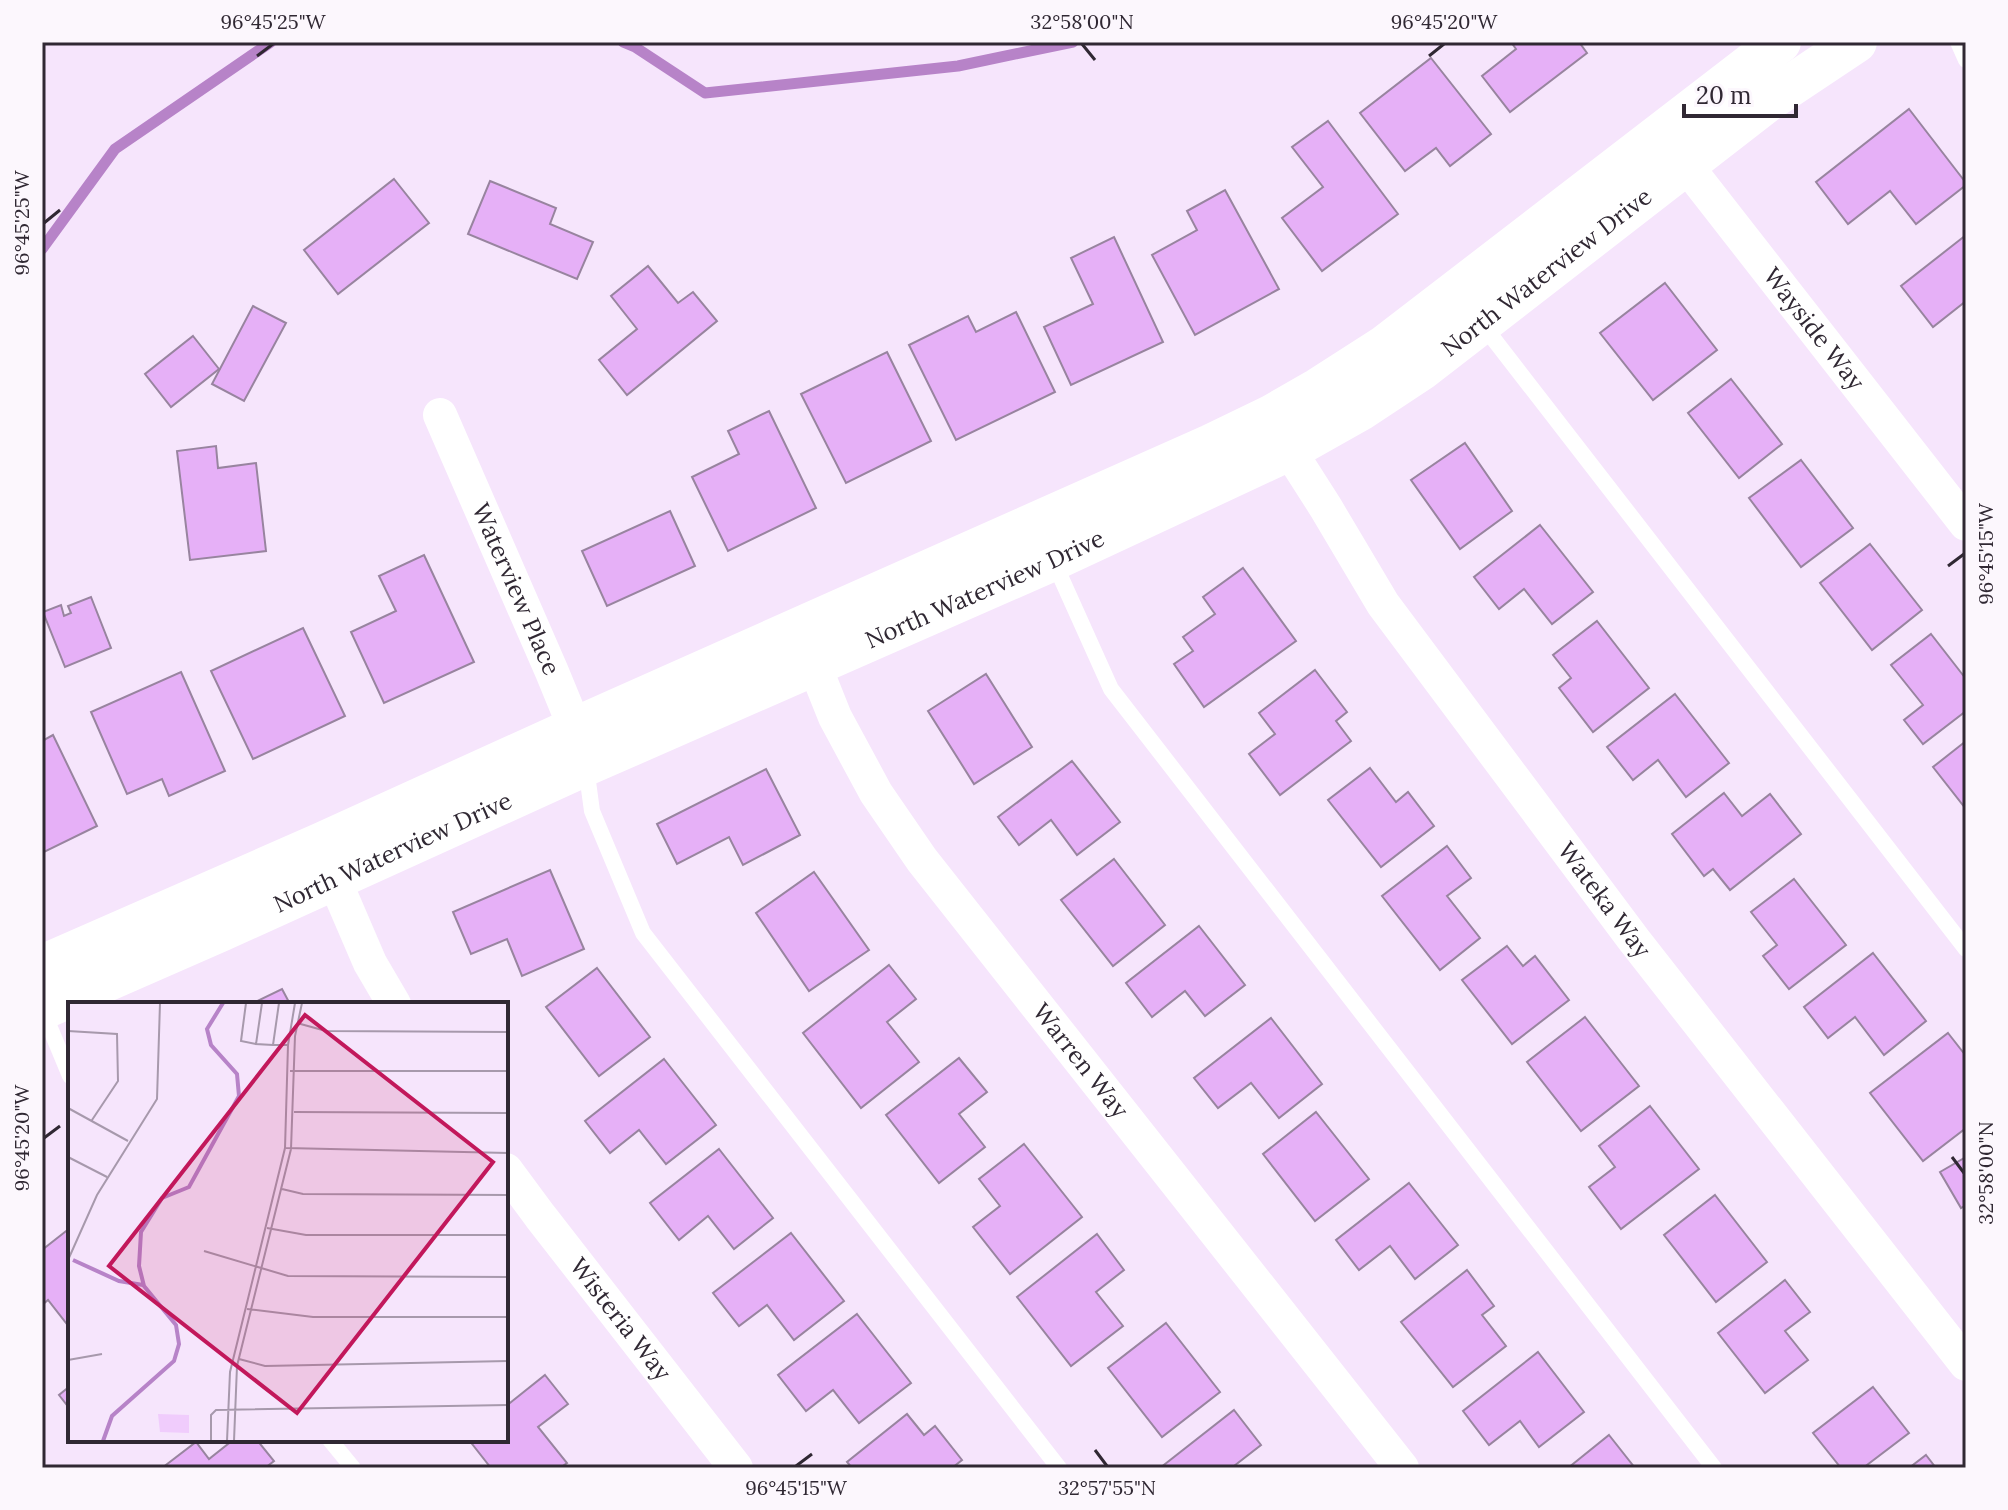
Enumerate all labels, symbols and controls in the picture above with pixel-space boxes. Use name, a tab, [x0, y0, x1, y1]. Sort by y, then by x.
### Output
text: 96°45'25"W	[221, 9, 327, 34]
text: 32°58'00"N	[1030, 9, 1134, 34]
text: 96°45'20"W	[1391, 9, 1498, 34]
scale bar	[1684, 68, 1796, 118]
text: 20 m	[1696, 80, 1752, 111]
text: 96°45'25"W	[9, 169, 34, 275]
street label: North Waterview Drive	[1435, 181, 1658, 363]
street label: Wayside Way	[1757, 261, 1872, 396]
street label: Waterview Place	[465, 498, 567, 680]
text: 96°45'15"W	[1973, 502, 1998, 605]
street label: North Waterview Drive	[860, 522, 1109, 655]
street label: North Waterview Drive	[269, 785, 516, 920]
street label: Wateka Way	[1551, 836, 1658, 964]
street label: Warren Way	[1026, 997, 1136, 1124]
inset map	[68, 1002, 508, 1442]
text: 96°45'20"W	[9, 1084, 34, 1191]
text: 32°58'00"N	[1973, 1121, 1998, 1225]
street label: Wisteria Way	[563, 1251, 678, 1387]
text: 96°45'15"W	[745, 1475, 848, 1500]
text: 32°57'55"N	[1058, 1475, 1156, 1500]

